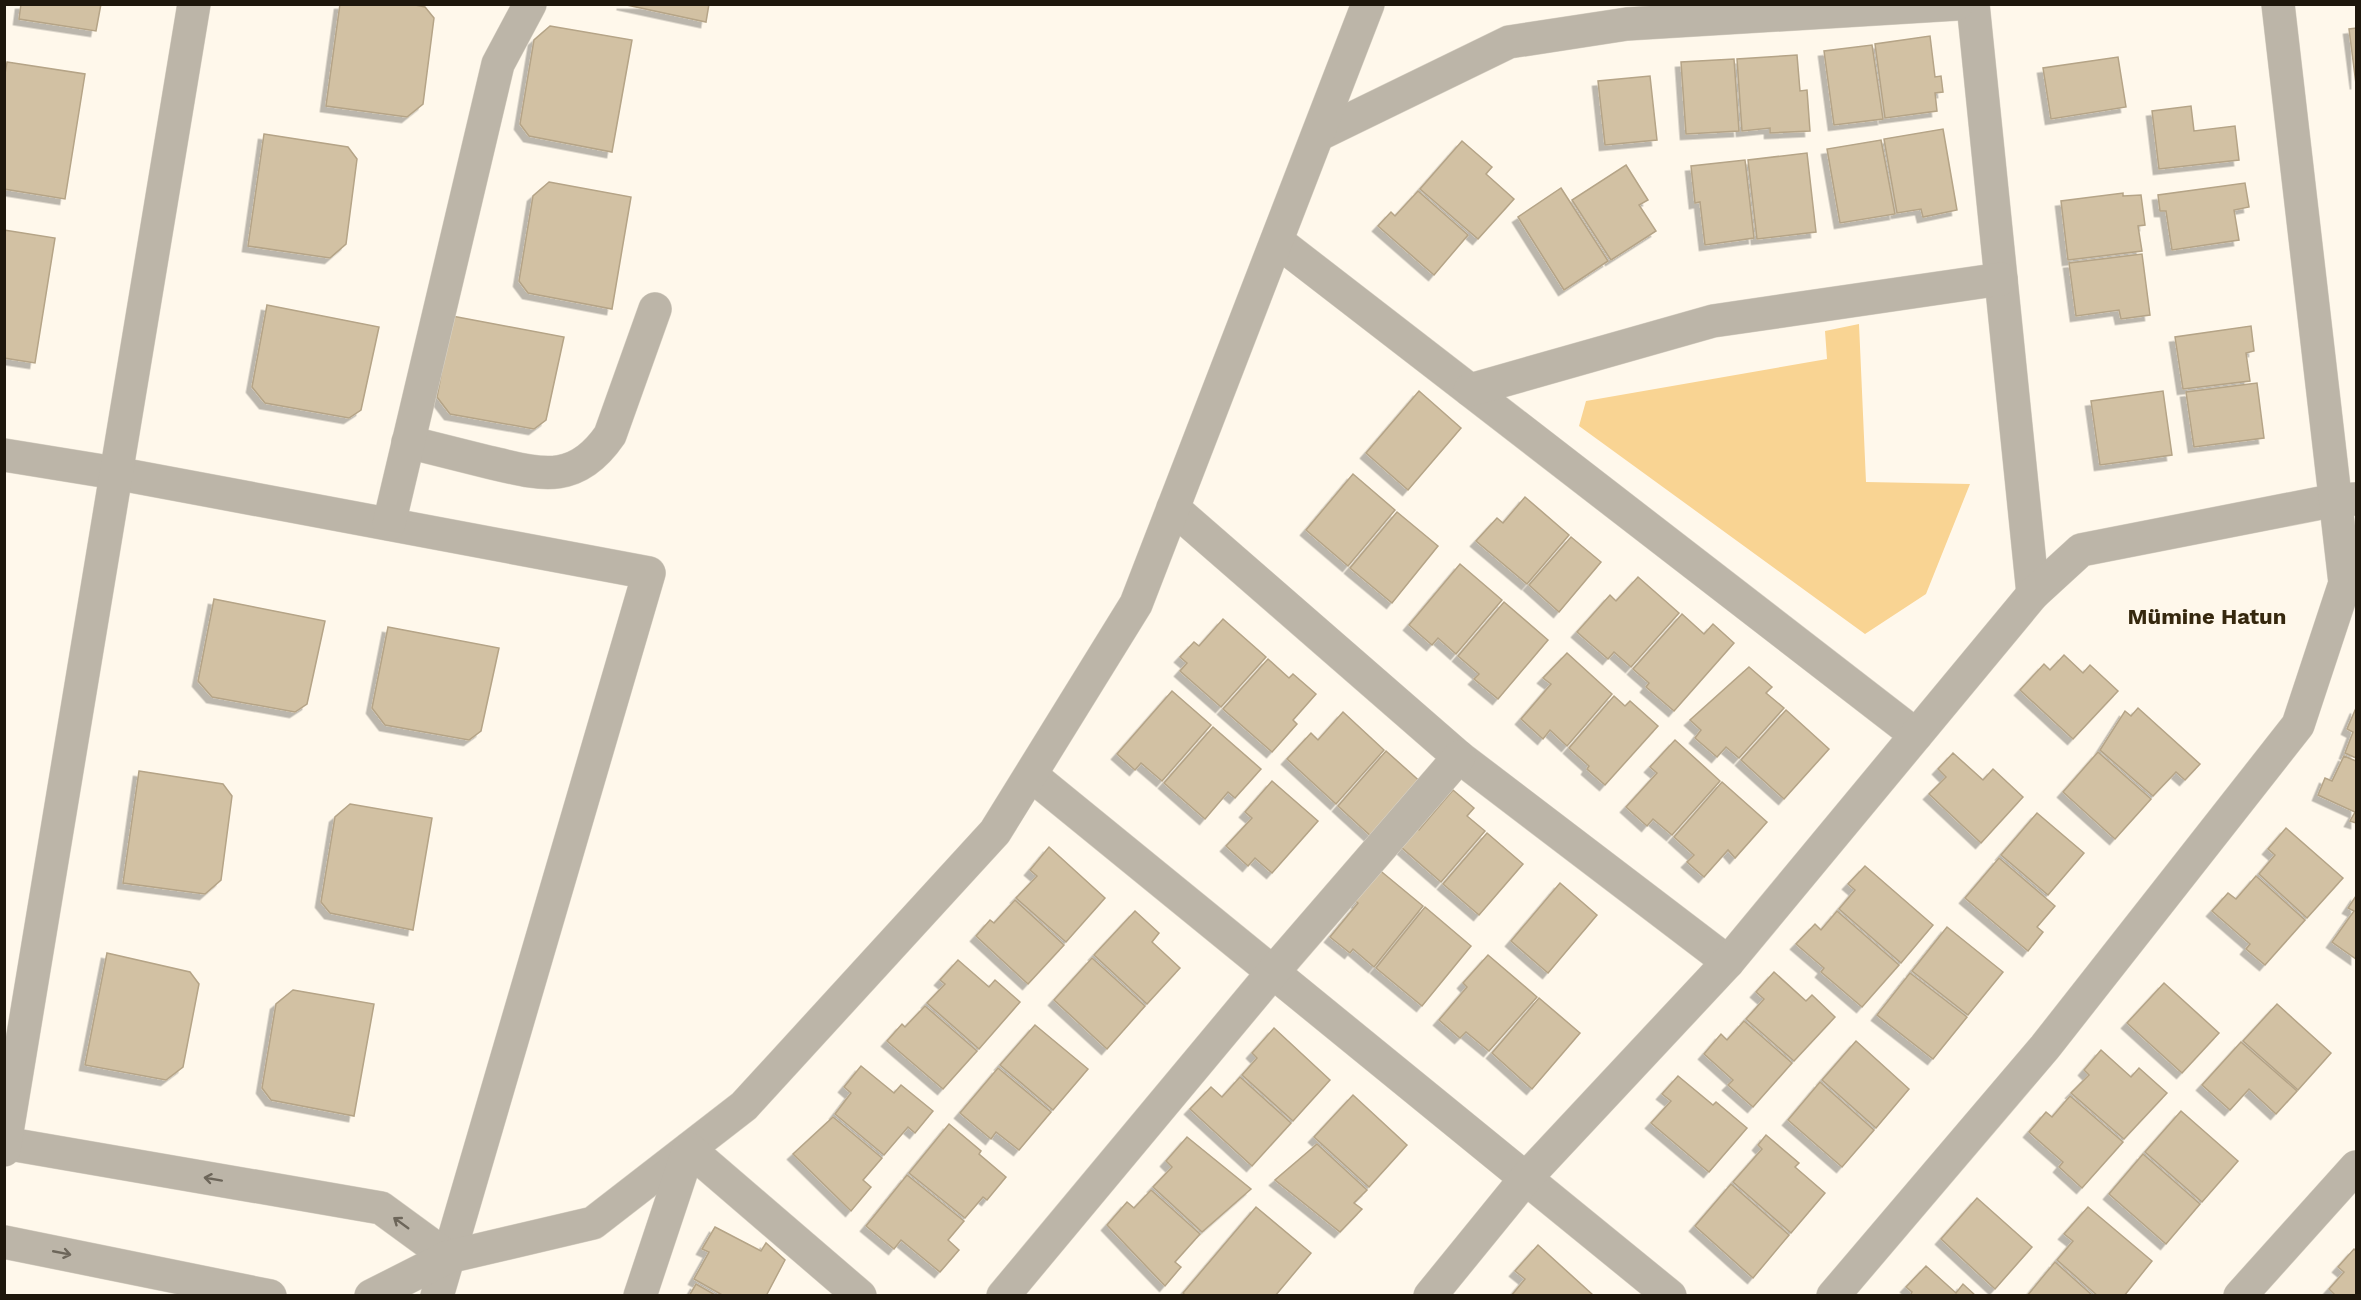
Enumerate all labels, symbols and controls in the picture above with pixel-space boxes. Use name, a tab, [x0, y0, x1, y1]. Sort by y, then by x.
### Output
district label: Mümine Hatun	[2128, 604, 2286, 629]
one-way arrow	[204, 1173, 223, 1184]
one-way arrow	[393, 1216, 409, 1229]
one-way arrow	[52, 1248, 71, 1259]

